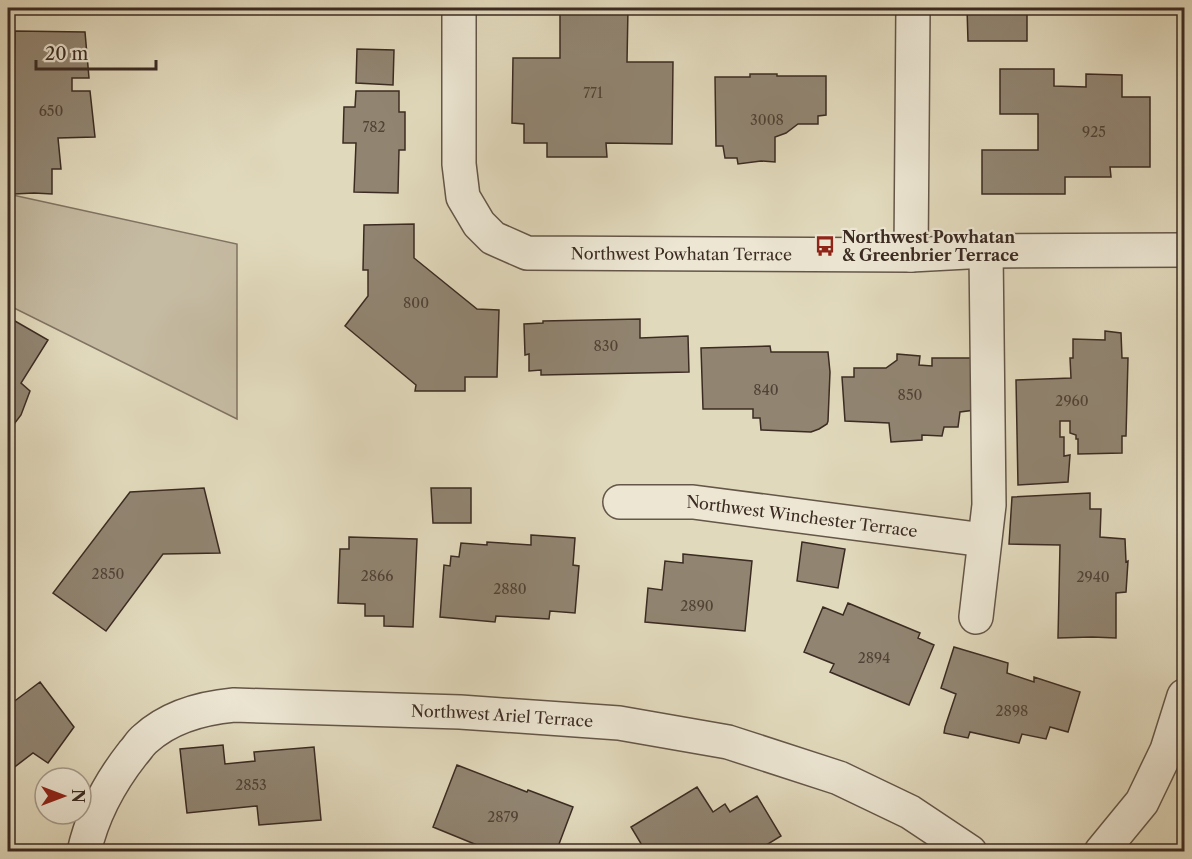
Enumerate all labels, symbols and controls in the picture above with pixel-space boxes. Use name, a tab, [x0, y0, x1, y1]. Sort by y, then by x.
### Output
scale bar	[36, 33, 156, 71]
text: 20 m	[45, 43, 89, 65]
house number: 771	[583, 84, 603, 102]
house number: 650	[39, 102, 63, 120]
house number: 3008	[750, 111, 784, 129]
house number: 782	[362, 118, 386, 136]
house number: 925	[1082, 123, 1106, 141]
place label: Northwest Powhatan & Greenbrier Terrace	[842, 227, 1019, 265]
bus stop icon: Northwest Powhatan & Greenbrier Terrace	[813, 234, 837, 258]
street label: Northwest Powhatan Terrace	[571, 243, 792, 264]
house number: 800	[403, 294, 429, 312]
house number: 830	[594, 337, 619, 355]
house number: 840	[753, 381, 779, 399]
house number: 850	[898, 386, 923, 404]
house number: 2960	[1055, 392, 1089, 410]
street label: Northwest Winchester Terrace	[687, 492, 919, 541]
house number: 2850	[92, 565, 125, 583]
house number: 2866	[361, 567, 393, 585]
house number: 2940	[1076, 568, 1110, 586]
house number: 2880	[493, 580, 527, 598]
house number: 2890	[680, 597, 714, 615]
house number: 2894	[858, 649, 890, 667]
street label: Northwest Ariel Terrace	[411, 700, 594, 731]
house number: 2898	[996, 702, 1028, 720]
north arrow	[33, 766, 93, 826]
house number: 2853	[235, 776, 267, 794]
text: N	[68, 789, 88, 803]
house number: 2879	[487, 808, 519, 826]

